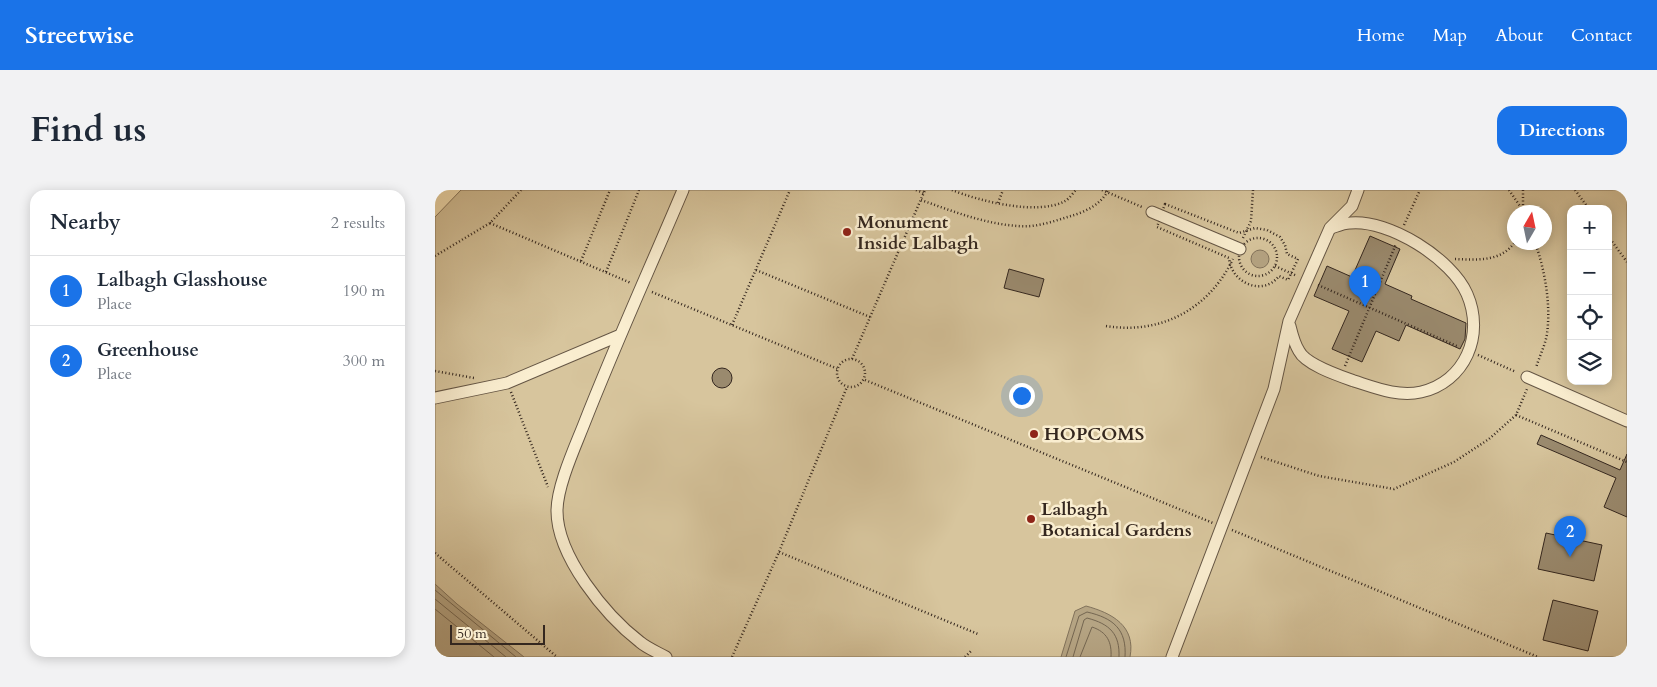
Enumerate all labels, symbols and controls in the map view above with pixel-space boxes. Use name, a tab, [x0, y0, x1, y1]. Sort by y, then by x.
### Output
text: Streetwise	[25, 19, 134, 52]
text: Home	[1357, 23, 1405, 48]
text: Map	[1433, 23, 1467, 48]
text: About	[1495, 23, 1543, 48]
text: Contact	[1571, 23, 1632, 48]
text: Find us	[30, 106, 146, 154]
button: Directions	[1497, 106, 1627, 155]
north arrow	[1507, 205, 1552, 250]
map controls	[1567, 205, 1612, 385]
button: +	[1567, 205, 1612, 250]
text: Nearby	[50, 208, 121, 237]
place label: Monument Inside Lalbagh	[857, 210, 979, 256]
text: 2 results	[331, 212, 385, 234]
marker: Monument Inside Lalbagh	[841, 226, 853, 238]
button: −	[1567, 250, 1612, 295]
pin: 1	[1349, 266, 1381, 307]
text: Lalbagh Glasshouse	[97, 267, 268, 293]
text: 1	[62, 280, 70, 302]
text: 190 m	[343, 280, 385, 302]
text: Place	[97, 293, 132, 315]
button: locate	[1567, 295, 1612, 340]
text: Greenhouse	[97, 337, 199, 363]
button: layers	[1567, 340, 1612, 385]
text: 2	[62, 350, 70, 372]
text: 300 m	[343, 350, 385, 372]
text: Place	[97, 363, 132, 385]
your location	[1009, 383, 1035, 409]
place label: HOPCOMS	[1044, 422, 1144, 447]
marker: HOPCOMS	[1028, 428, 1040, 440]
place label: Lalbagh Botanical Gardens	[1041, 497, 1192, 543]
marker: Lalbagh Botanical Gardens	[1025, 513, 1037, 525]
pin: 2	[1554, 516, 1586, 557]
scale bar	[450, 622, 545, 645]
text: 50 m	[457, 624, 487, 643]

